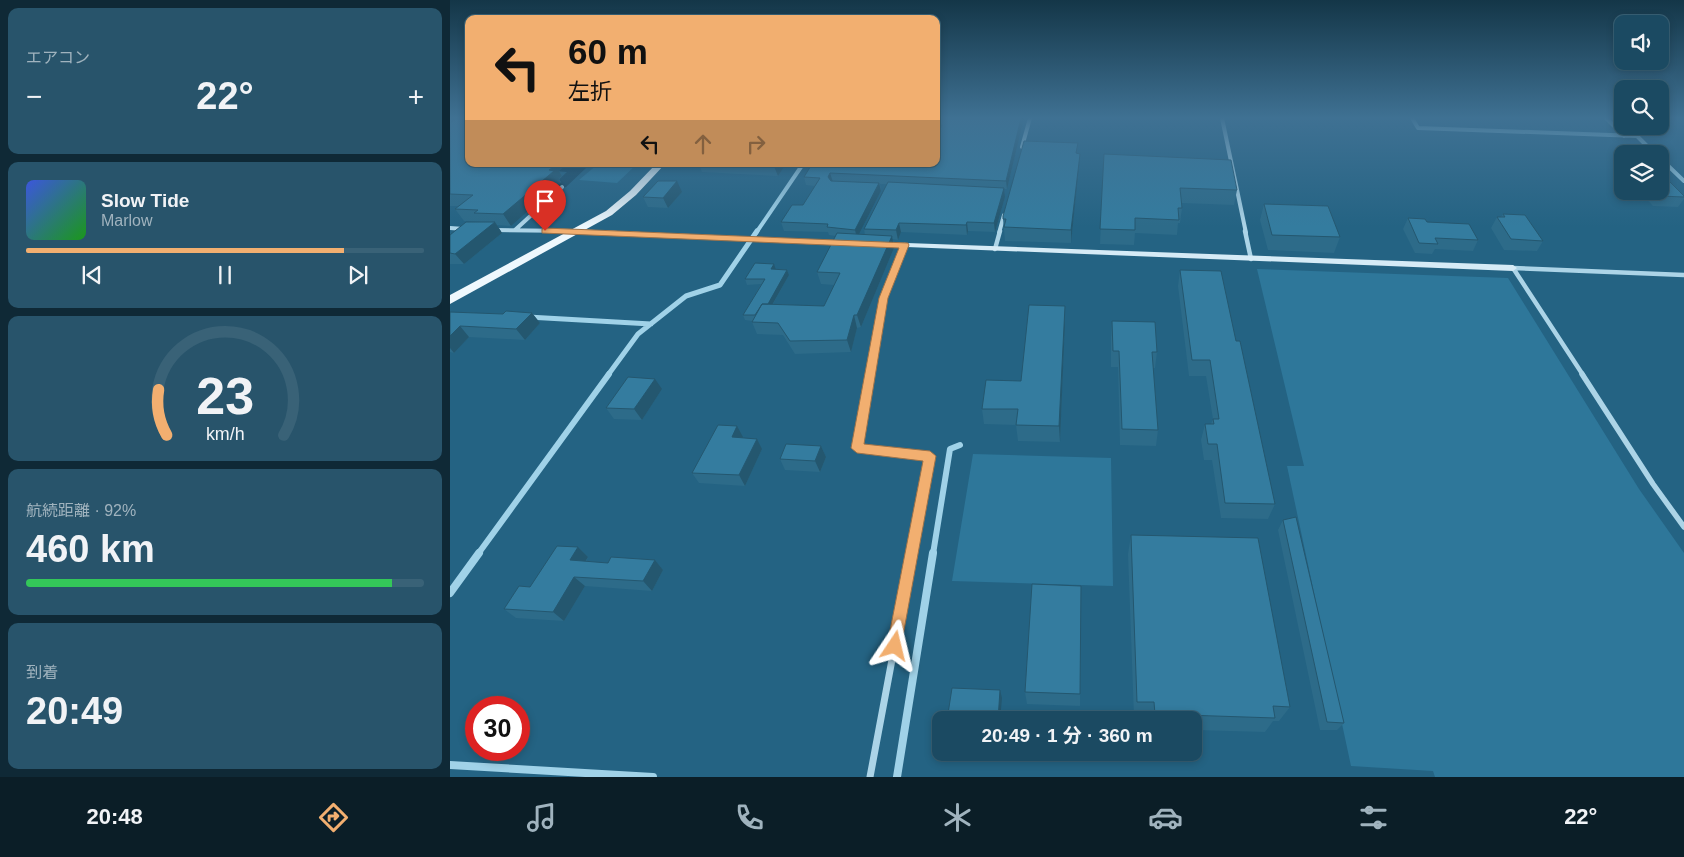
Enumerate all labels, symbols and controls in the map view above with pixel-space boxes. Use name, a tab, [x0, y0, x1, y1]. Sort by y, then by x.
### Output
map controls	[1614, 15, 1669, 200]
button: sound	[1614, 15, 1669, 70]
text: 60 m	[568, 32, 648, 71]
icon: left	[485, 35, 550, 100]
text: エアコン	[26, 49, 90, 66]
text: 22°	[196, 75, 254, 117]
text: 左折	[568, 79, 612, 104]
button: search	[1614, 80, 1669, 135]
text: −	[26, 81, 42, 112]
text: +	[408, 81, 424, 112]
icon: left	[636, 130, 664, 158]
icon: ahead	[689, 130, 717, 158]
icon: right	[742, 130, 770, 158]
button: layers	[1614, 145, 1669, 200]
pin	[524, 180, 566, 231]
icon: arrive	[531, 187, 559, 215]
text: Slow Tide	[101, 190, 189, 211]
text: Marlow	[101, 212, 153, 229]
icon: previous	[78, 261, 106, 289]
icon: pause	[211, 261, 239, 289]
icon: next	[344, 261, 372, 289]
text: 23	[196, 367, 254, 425]
text: km/h	[206, 424, 244, 444]
text: 航続距離 · 92%	[26, 502, 136, 519]
text: 460 km	[26, 528, 155, 570]
position arrow	[868, 619, 920, 671]
text: 到着	[26, 664, 58, 681]
text: 20:49	[26, 690, 123, 732]
speed limit sign: 30	[465, 696, 530, 761]
text: 20:49 · 1 分 · 360 m	[981, 725, 1153, 746]
icon: directions	[316, 800, 351, 835]
icon: music	[524, 800, 559, 835]
icon: phone	[732, 800, 767, 835]
icon: climate	[940, 800, 975, 835]
icon: car	[1148, 800, 1183, 835]
icon: filters	[1356, 800, 1391, 835]
text: 20:48	[87, 804, 143, 829]
text: 22°	[1564, 804, 1597, 829]

